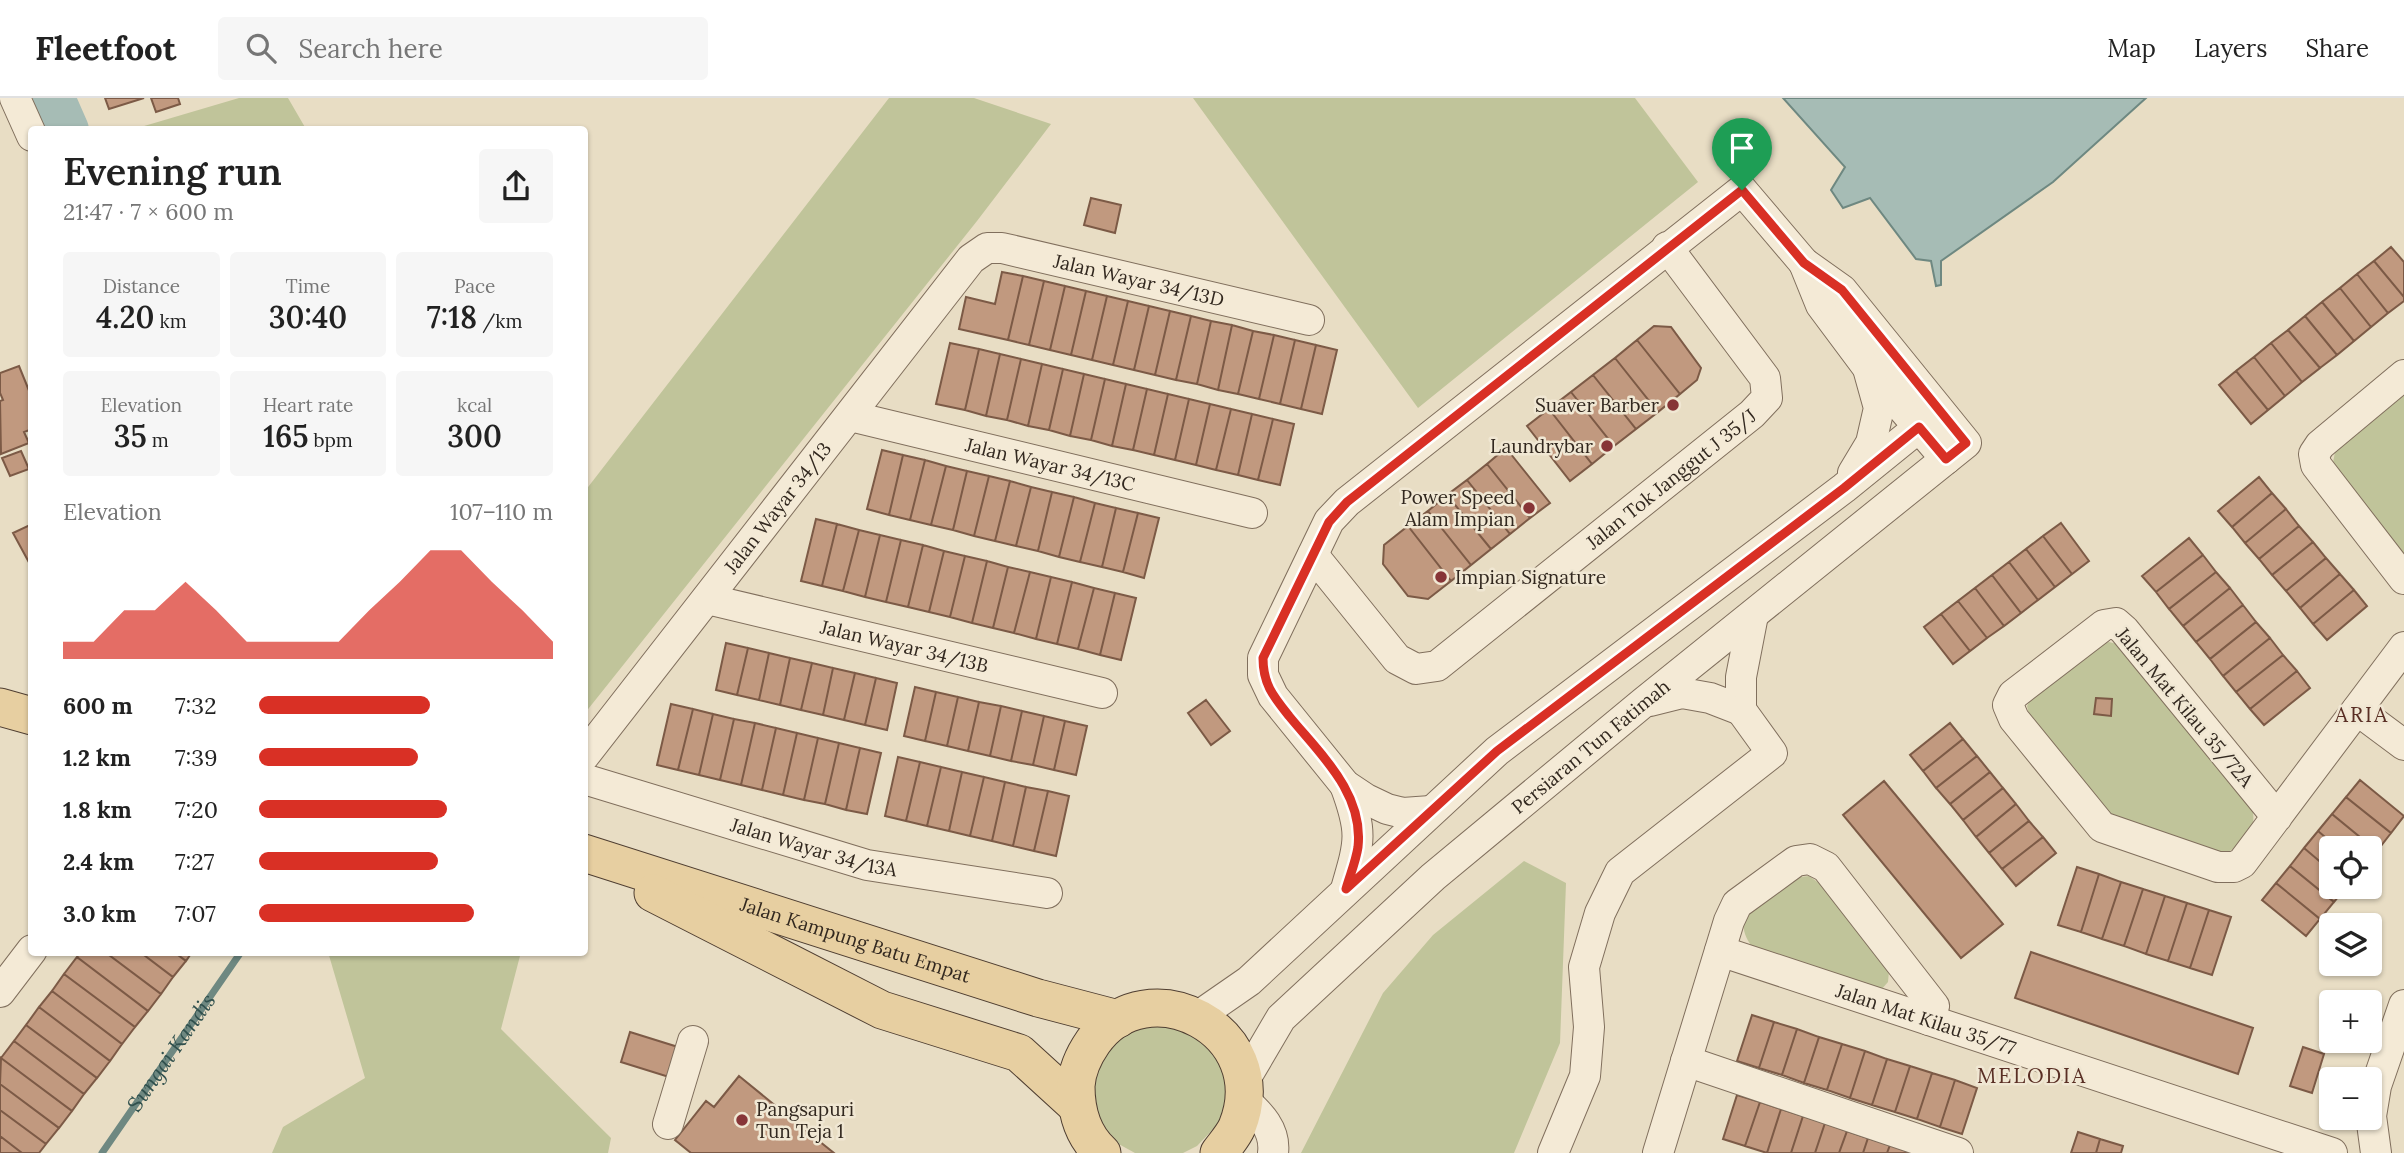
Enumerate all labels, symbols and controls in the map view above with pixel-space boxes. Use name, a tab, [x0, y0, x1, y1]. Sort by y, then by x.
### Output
search box	[218, 17, 708, 80]
text: Fleetfoot	[35, 27, 176, 69]
icon: search	[242, 29, 280, 67]
text: Search here	[298, 32, 443, 65]
text: Map	[2107, 33, 2156, 64]
text: Layers	[2194, 33, 2267, 64]
text: Share	[2305, 33, 2369, 64]
pin	[1712, 118, 1772, 190]
icon: arrive	[1723, 129, 1761, 167]
text: Evening run	[63, 147, 282, 195]
button: share	[479, 149, 553, 223]
text: 21:47 · 7 × 600 m	[63, 197, 234, 226]
street label: Jalan Wayar 34/13D	[1050, 248, 1227, 312]
text: Distance	[103, 274, 180, 298]
text: Time	[286, 274, 330, 298]
text: Pace	[454, 274, 495, 298]
text: 4.20	[96, 298, 154, 336]
text: 30:40	[269, 298, 347, 336]
text: 7:18	[427, 298, 477, 336]
text: km	[154, 309, 187, 333]
text: /km	[477, 309, 522, 333]
text: Elevation	[101, 393, 182, 417]
text: Heart rate	[263, 393, 353, 417]
text: kcal	[457, 393, 492, 417]
place label: Suaver Barber	[1535, 393, 1660, 417]
marker: Suaver Barber	[1665, 397, 1681, 413]
street label: Jalan Tok Janggut J 35/J	[1580, 403, 1761, 555]
text: 35	[114, 417, 147, 455]
text: 165	[263, 417, 308, 455]
text: 300	[447, 417, 502, 455]
text: m	[147, 428, 169, 452]
text: bpm	[308, 428, 353, 452]
street label: Jalan Wayar 34/13C	[962, 432, 1137, 496]
place label: Laundrybar	[1490, 434, 1594, 458]
street label: Jalan Wayar 34/13	[718, 437, 836, 579]
marker: Laundrybar	[1599, 438, 1615, 454]
place label: Power Speed Alam Impian	[1400, 485, 1515, 531]
text: Elevation	[63, 497, 162, 526]
text: 107–110 m	[450, 497, 553, 526]
marker: Power Speed Alam Impian	[1521, 500, 1537, 516]
place label: Impian Signature	[1455, 565, 1606, 589]
marker: Impian Signature	[1433, 569, 1449, 585]
street label: Jalan Wayar 34/13B	[817, 614, 991, 678]
street label: Jalan Mat Kilau 35/72A	[2110, 621, 2260, 793]
street label: Persiaran Tun Fatimah	[1507, 674, 1675, 819]
text: 600 m	[63, 691, 133, 720]
text: 7:32	[175, 691, 217, 720]
district label: ARIA	[2334, 701, 2389, 728]
text: 1.2 km	[63, 743, 131, 772]
text: 7:39	[175, 743, 217, 772]
text: 1.8 km	[63, 795, 132, 824]
text: 7:20	[175, 795, 218, 824]
street label: Jalan Wayar 34/13A	[727, 812, 900, 882]
map controls	[2319, 836, 2382, 1130]
button: locate	[2319, 836, 2382, 899]
text: 2.4 km	[63, 847, 134, 876]
text: 7:27	[175, 847, 214, 876]
street label: Jalan Kampung Batu Empat	[737, 891, 974, 988]
text: 3.0 km	[63, 899, 136, 928]
text: 7:07	[175, 899, 216, 928]
button: layers	[2319, 913, 2382, 976]
street label: Jalan Mat Kilau 35/77	[1832, 978, 2019, 1060]
water label: Sungai Kandis	[121, 988, 221, 1117]
button: +	[2319, 990, 2382, 1053]
district label: MELODIA	[1977, 1062, 2087, 1089]
button: −	[2319, 1067, 2382, 1130]
place label: Pangsapuri Tun Teja 1	[756, 1097, 854, 1143]
marker: Pangsapuri Tun Teja 1	[734, 1112, 750, 1128]

